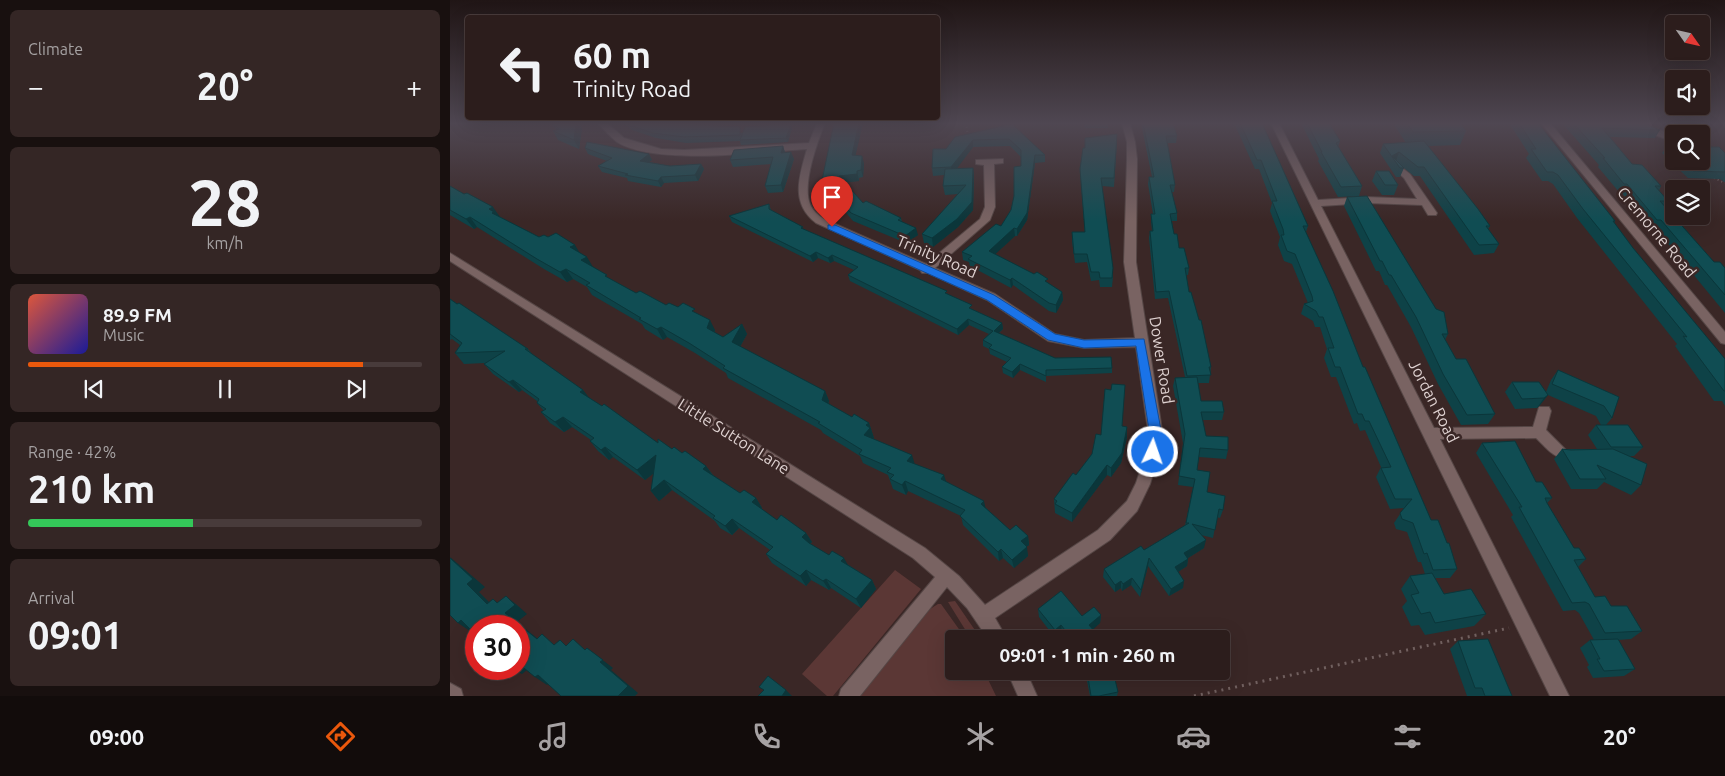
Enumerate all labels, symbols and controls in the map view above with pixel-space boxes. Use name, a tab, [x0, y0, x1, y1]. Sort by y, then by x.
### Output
north arrow	[1665, 15, 1710, 60]
map controls	[1665, 15, 1710, 225]
icon: left	[490, 35, 555, 100]
text: 60 m	[573, 35, 651, 75]
text: Climate	[28, 40, 83, 58]
text: 20°	[197, 65, 253, 107]
button: sound	[1665, 70, 1710, 115]
text: −	[28, 71, 44, 102]
text: +	[406, 71, 422, 102]
text: Trinity Road	[573, 76, 691, 101]
button: search	[1665, 125, 1710, 170]
text: 28	[188, 165, 262, 238]
pin	[811, 176, 853, 227]
button: layers	[1665, 180, 1710, 225]
icon: arrive	[818, 183, 846, 211]
street label: Cremorne Road	[1614, 183, 1700, 281]
street label: Trinity Road	[894, 231, 980, 281]
text: km/h	[207, 234, 243, 252]
text: 89.9 FM	[103, 304, 172, 326]
street label: Dower Road	[1146, 315, 1178, 405]
text: Music	[103, 326, 144, 344]
street label: Jordan Road	[1405, 357, 1463, 445]
icon: previous	[80, 375, 108, 403]
icon: pause	[211, 375, 239, 403]
icon: next	[342, 375, 370, 403]
street label: Little Sutton Lane	[675, 394, 793, 478]
position arrow	[1126, 425, 1178, 477]
text: Range · 42%	[28, 443, 116, 461]
text: 210 km	[28, 468, 155, 510]
text: Arrival	[28, 589, 75, 607]
text: 09:01	[28, 614, 123, 656]
speed limit sign: 30	[465, 615, 530, 680]
text: 09:01 · 1 min · 260 m	[1000, 644, 1175, 666]
icon: directions	[323, 719, 358, 754]
icon: music	[536, 719, 571, 754]
icon: phone	[749, 719, 784, 754]
icon: climate	[963, 719, 998, 754]
icon: car	[1176, 719, 1211, 754]
icon: filters	[1390, 719, 1425, 754]
text: 09:00	[89, 724, 144, 749]
text: 20°	[1603, 724, 1636, 749]

